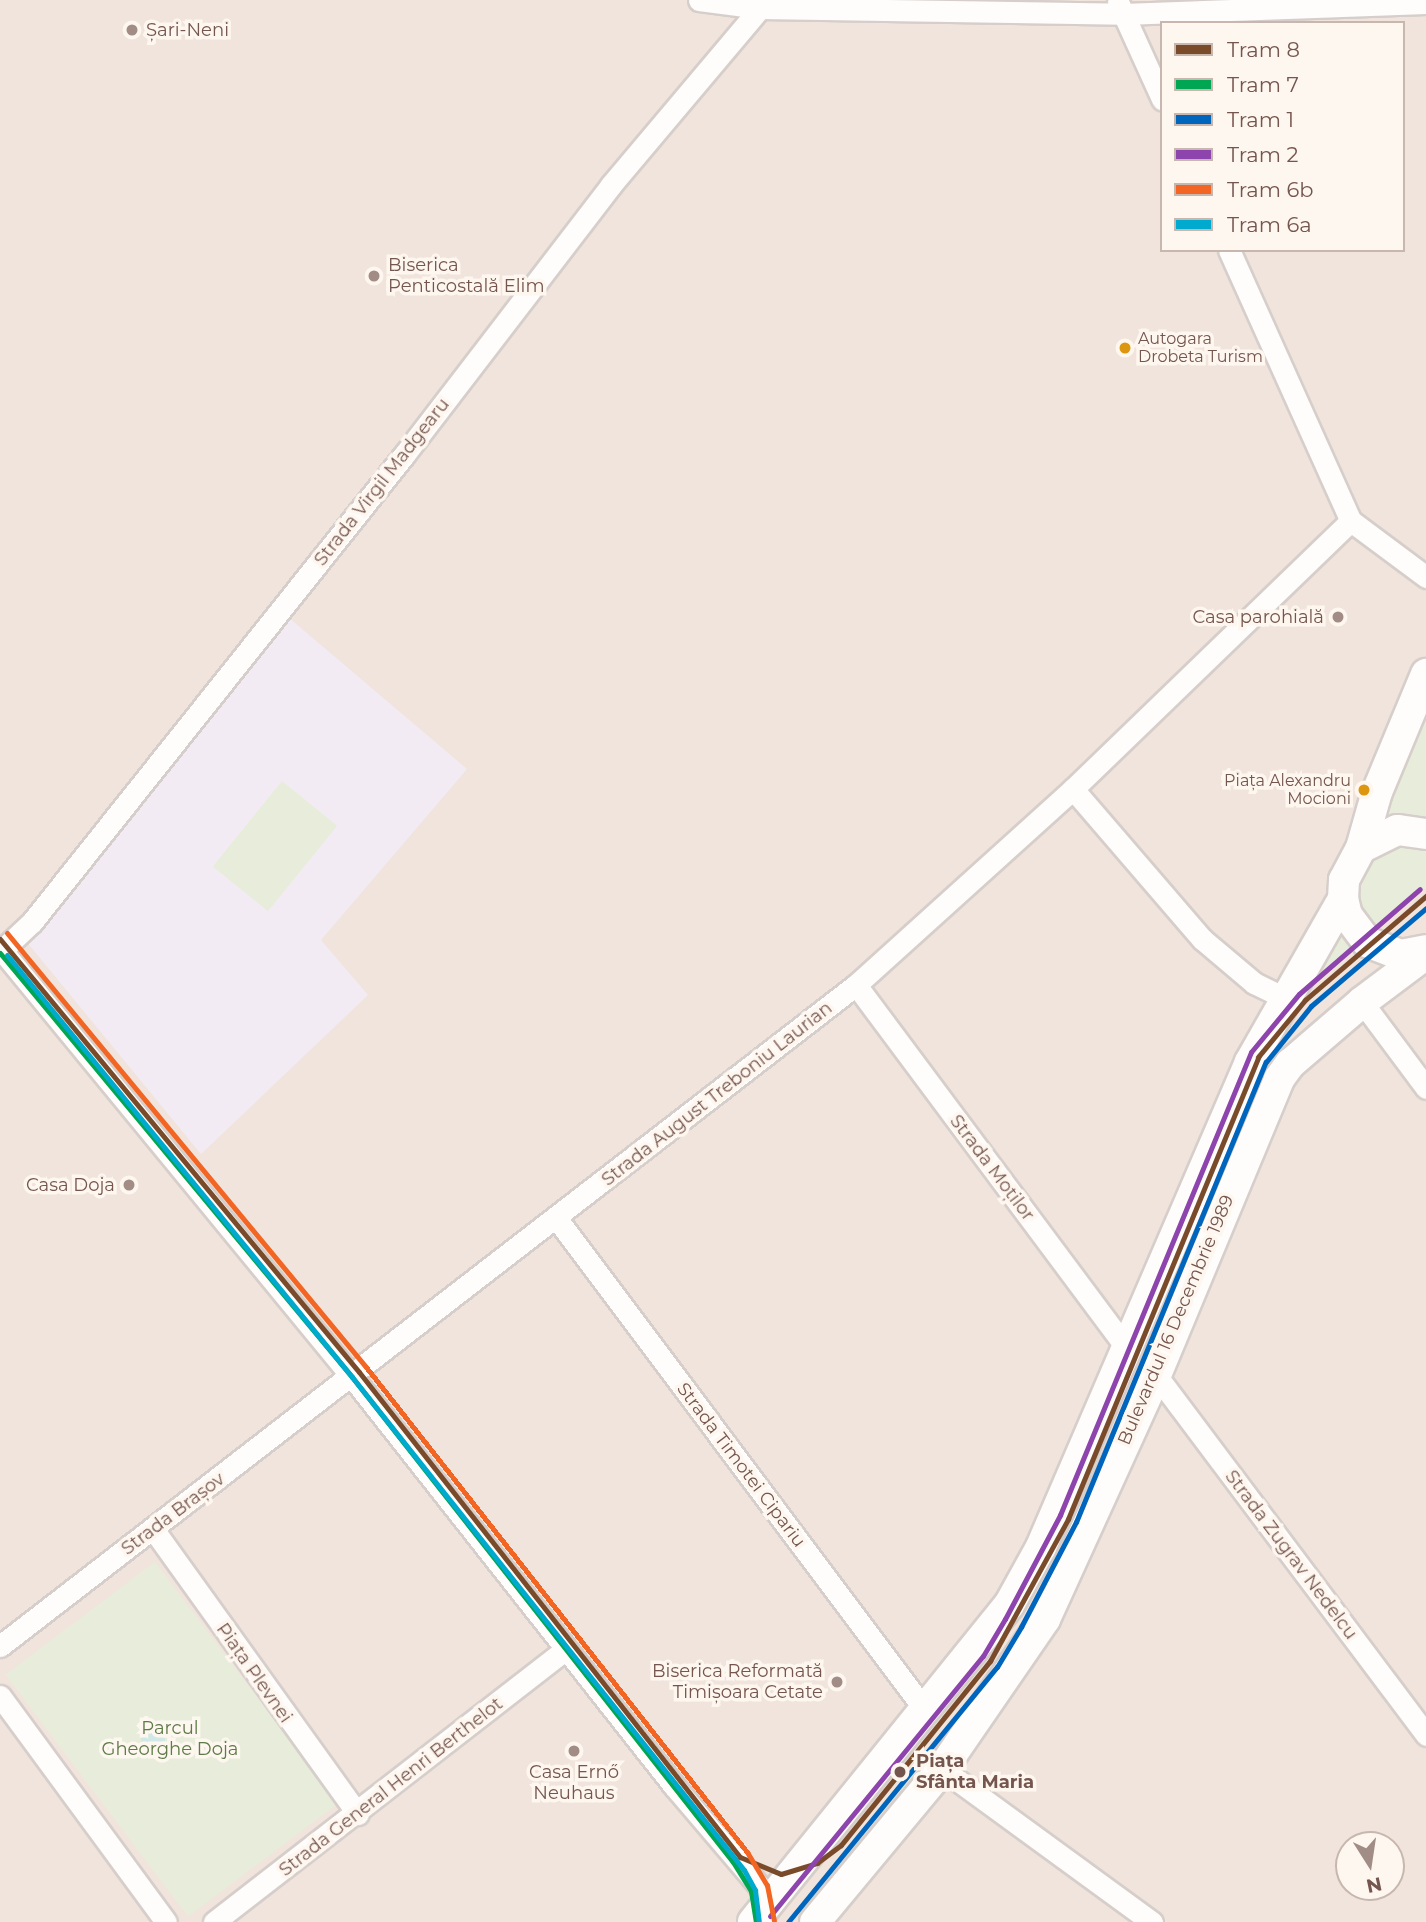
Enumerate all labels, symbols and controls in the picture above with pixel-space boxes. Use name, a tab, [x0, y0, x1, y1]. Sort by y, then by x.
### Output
place label: Șari-Neni	[146, 19, 229, 41]
legend	[1160, 21, 1405, 252]
marker: Șari-Neni	[124, 22, 140, 38]
text: Tram 8	[1227, 37, 1300, 62]
text: Tram 7	[1227, 72, 1299, 97]
text: Tram 1	[1227, 107, 1294, 132]
text: Tram 2	[1227, 142, 1298, 167]
text: Tram 6b	[1227, 177, 1314, 202]
text: Tram 6a	[1227, 212, 1312, 237]
place label: Biserica Penticostală Elim	[388, 255, 544, 298]
marker: Biserica Penticostală Elim	[366, 268, 382, 284]
place label: Autogara Drobeta Turism	[1138, 329, 1263, 367]
marker: Autogara Drobeta Turism	[1118, 341, 1132, 355]
street label: Strada Virgil Madgearu	[310, 394, 454, 570]
place label: Casa parohială	[1193, 606, 1324, 628]
marker: Casa parohială	[1330, 609, 1346, 625]
place label: Piața Alexandru Mocioni	[1224, 771, 1351, 809]
marker: Piața Alexandru Mocioni	[1357, 783, 1371, 797]
street label: Strada August Treboniu Laurian	[598, 997, 836, 1191]
street label: Strada Moților	[945, 1111, 1039, 1225]
place label: Casa Doja	[26, 1174, 115, 1196]
marker: Casa Doja	[121, 1177, 137, 1193]
street label: Bulevardul 16 Decembrie 1989	[1113, 1192, 1239, 1448]
street label: Strada Timotei Cipariu	[672, 1378, 810, 1552]
street label: Strada Zugrav Nedelcu	[1220, 1466, 1362, 1644]
street label: Strada Brașov	[117, 1468, 229, 1560]
street label: Piața Plevnei	[212, 1619, 296, 1727]
place label: Biserica Reformată Timișoara Cetate	[652, 1661, 823, 1704]
marker: Biserica Reformată Timișoara Cetate	[829, 1674, 845, 1690]
street label: Strada General Henri Berthelot	[275, 1693, 507, 1881]
park label: Parcul Gheorghe Doja	[102, 1718, 238, 1760]
marker: Casa Ernő Neuhaus	[566, 1743, 582, 1759]
place label: Piața Sfânta Maria	[916, 1751, 1034, 1794]
place label: Casa Ernő Neuhaus	[529, 1762, 619, 1804]
marker: Piața Sfânta Maria	[890, 1762, 910, 1782]
north arrow	[1335, 1831, 1405, 1901]
text: N	[1364, 1872, 1384, 1898]

